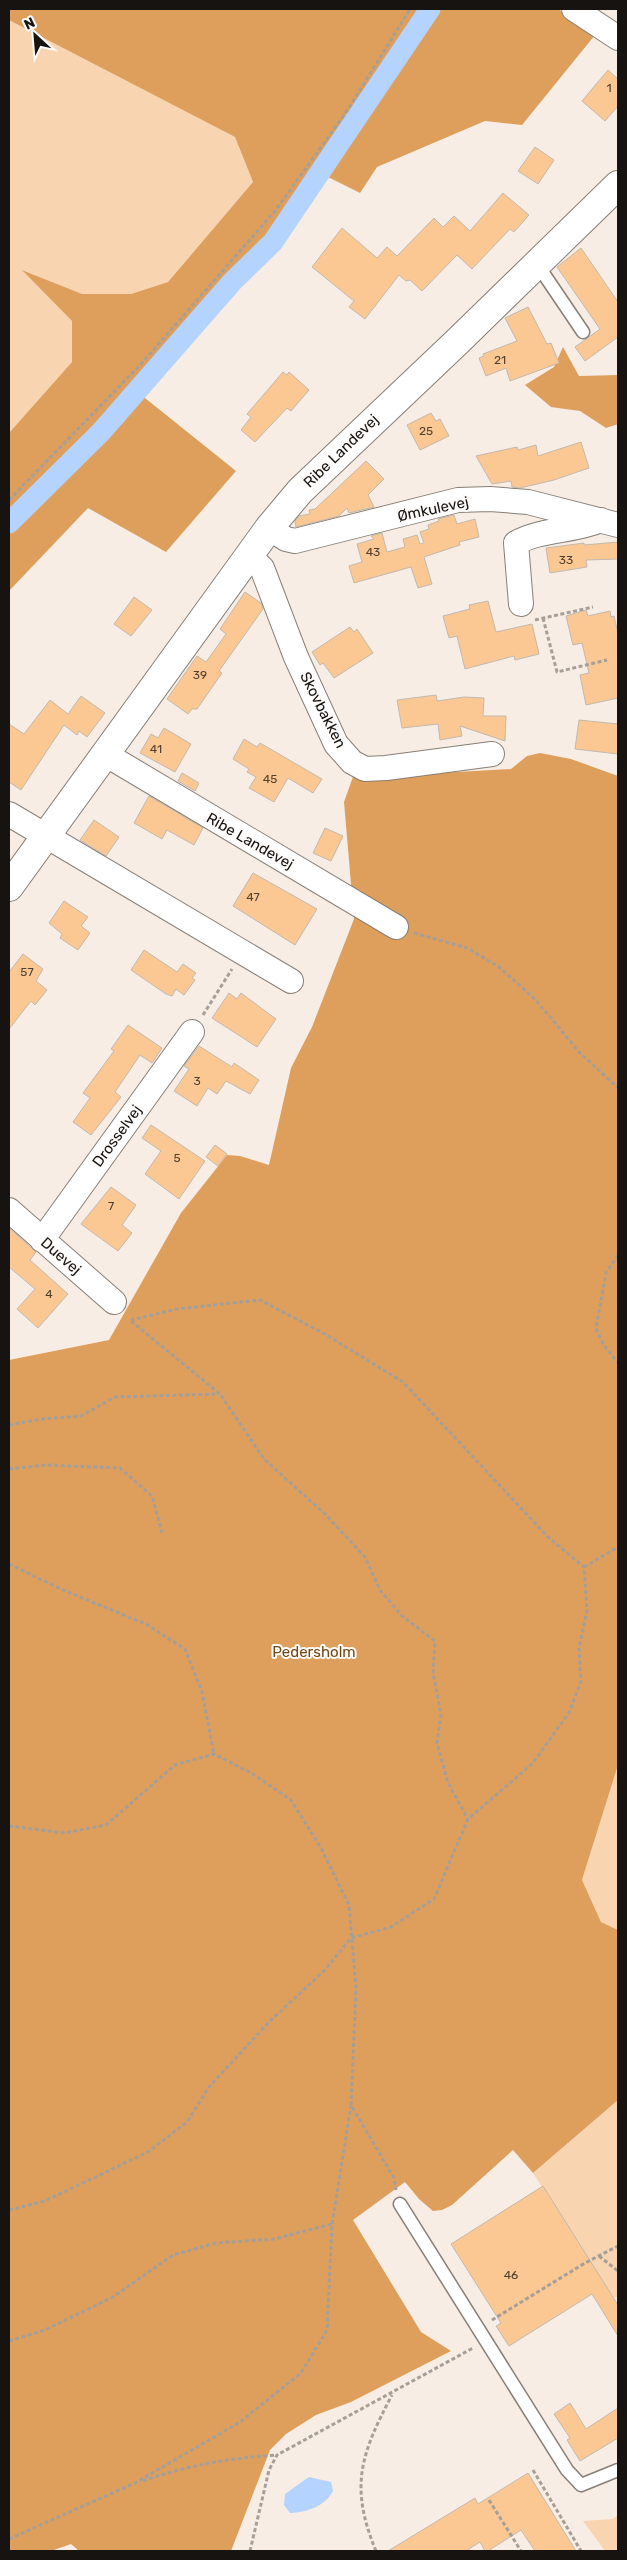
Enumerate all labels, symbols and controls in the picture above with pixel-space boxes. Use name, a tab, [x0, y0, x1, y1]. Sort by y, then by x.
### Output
north arrow	[10, 10, 60, 60]
text: N	[21, 14, 38, 34]
house number: 1	[606, 81, 612, 95]
house number: 21	[494, 353, 506, 367]
street label: Ribe Landevej	[300, 411, 382, 491]
house number: 25	[419, 424, 433, 438]
street label: Ømkulevej	[396, 493, 470, 525]
house number: 43	[366, 545, 380, 559]
house number: 33	[559, 553, 573, 567]
house number: 39	[193, 668, 207, 682]
street label: Skovbakken	[296, 669, 350, 751]
house number: 41	[150, 742, 162, 756]
house number: 45	[263, 772, 277, 786]
street label: Ribe Landevej	[203, 809, 297, 873]
house number: 47	[246, 890, 260, 904]
house number: 57	[20, 965, 34, 979]
house number: 3	[193, 1074, 201, 1088]
street label: Drosselvej	[89, 1102, 145, 1170]
house number: 5	[173, 1151, 181, 1165]
house number: 7	[108, 1199, 114, 1213]
street label: Duevej	[37, 1234, 85, 1278]
house number: 4	[45, 1287, 53, 1301]
park label: Pedersholm	[272, 1643, 356, 1661]
house number: 46	[504, 2268, 518, 2282]

